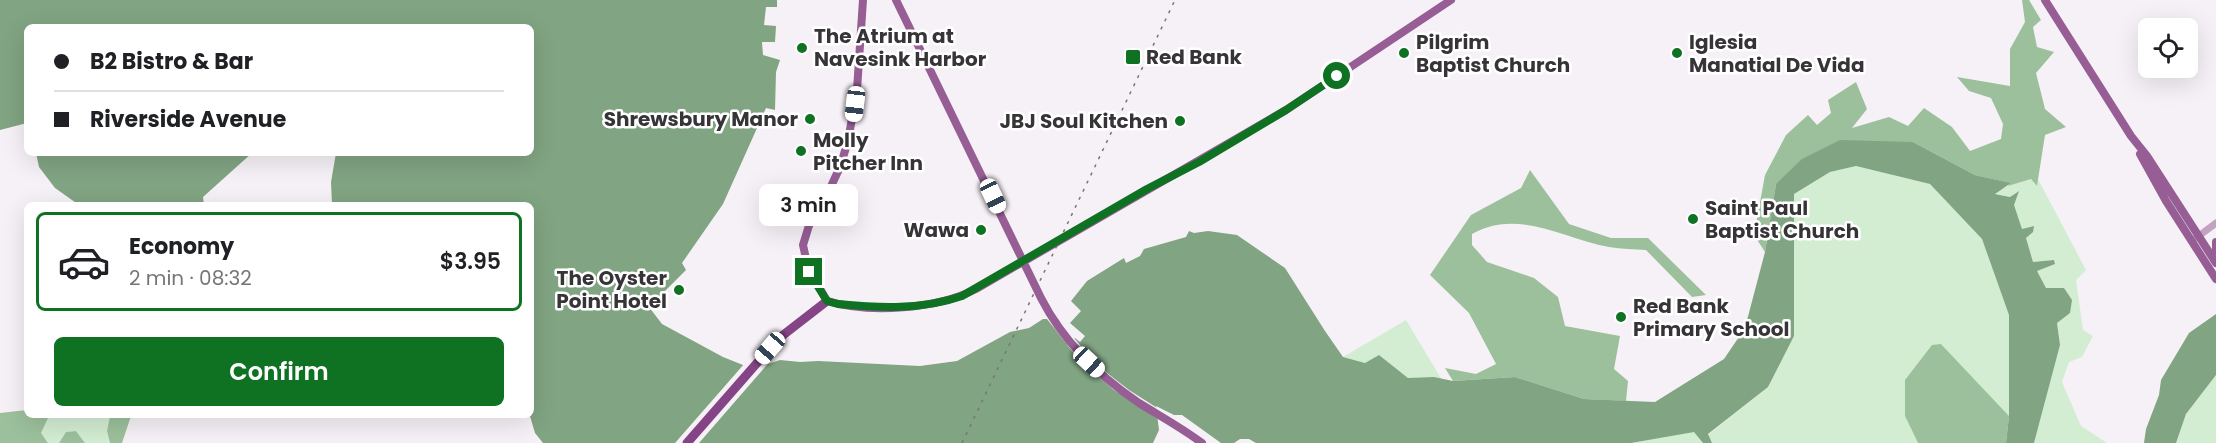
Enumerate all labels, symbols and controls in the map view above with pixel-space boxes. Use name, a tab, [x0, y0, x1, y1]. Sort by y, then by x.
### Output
map controls	[2138, 18, 2198, 78]
button: locate	[2138, 18, 2198, 78]
place label: The Atrium at Navesink Harbor	[814, 22, 987, 73]
place label: Pilgrim Baptist Church	[1416, 28, 1570, 79]
place label: Iglesia Manatial De Vida	[1689, 28, 1865, 79]
marker: The Atrium at Navesink Harbor	[795, 41, 809, 55]
place label: Red Bank	[1146, 43, 1242, 71]
text: B2 Bistro & Bar	[90, 46, 253, 77]
marker: Pilgrim Baptist Church	[1397, 46, 1411, 60]
marker: Iglesia Manatial De Vida	[1670, 46, 1684, 60]
marker: Red Bank	[1124, 48, 1142, 66]
route start	[1323, 62, 1350, 89]
car	[844, 85, 866, 123]
text: Riverside Avenue	[90, 104, 286, 135]
place label: Shrewsbury Manor	[604, 105, 798, 133]
place label: JBJ Soul Kitchen	[999, 107, 1168, 135]
marker: Shrewsbury Manor	[803, 112, 817, 126]
marker: JBJ Soul Kitchen	[1173, 114, 1187, 128]
place label: Molly Pitcher Inn	[813, 126, 923, 177]
marker: Molly Pitcher Inn	[794, 144, 808, 158]
car	[977, 176, 1009, 216]
callout: 3 min	[760, 185, 858, 227]
text: 3 min	[780, 191, 837, 219]
place label: Saint Paul Baptist Church	[1705, 194, 1859, 245]
marker: Saint Paul Baptist Church	[1686, 212, 1700, 226]
place label: Wawa	[903, 216, 969, 244]
marker: Wawa	[974, 223, 988, 237]
text: Economy	[129, 231, 234, 262]
icon: car	[57, 235, 111, 289]
text: $3.95	[440, 246, 501, 277]
route end	[795, 258, 822, 285]
text: 2 min · 08:32	[129, 264, 252, 292]
place label: The Oyster Point Hotel	[556, 264, 667, 315]
marker: The Oyster Point Hotel	[672, 283, 686, 297]
place label: Red Bank Primary School	[1633, 292, 1789, 343]
marker: Red Bank Primary School	[1614, 310, 1628, 324]
car	[751, 329, 789, 367]
button: Confirm	[54, 337, 504, 406]
car	[1070, 343, 1108, 381]

